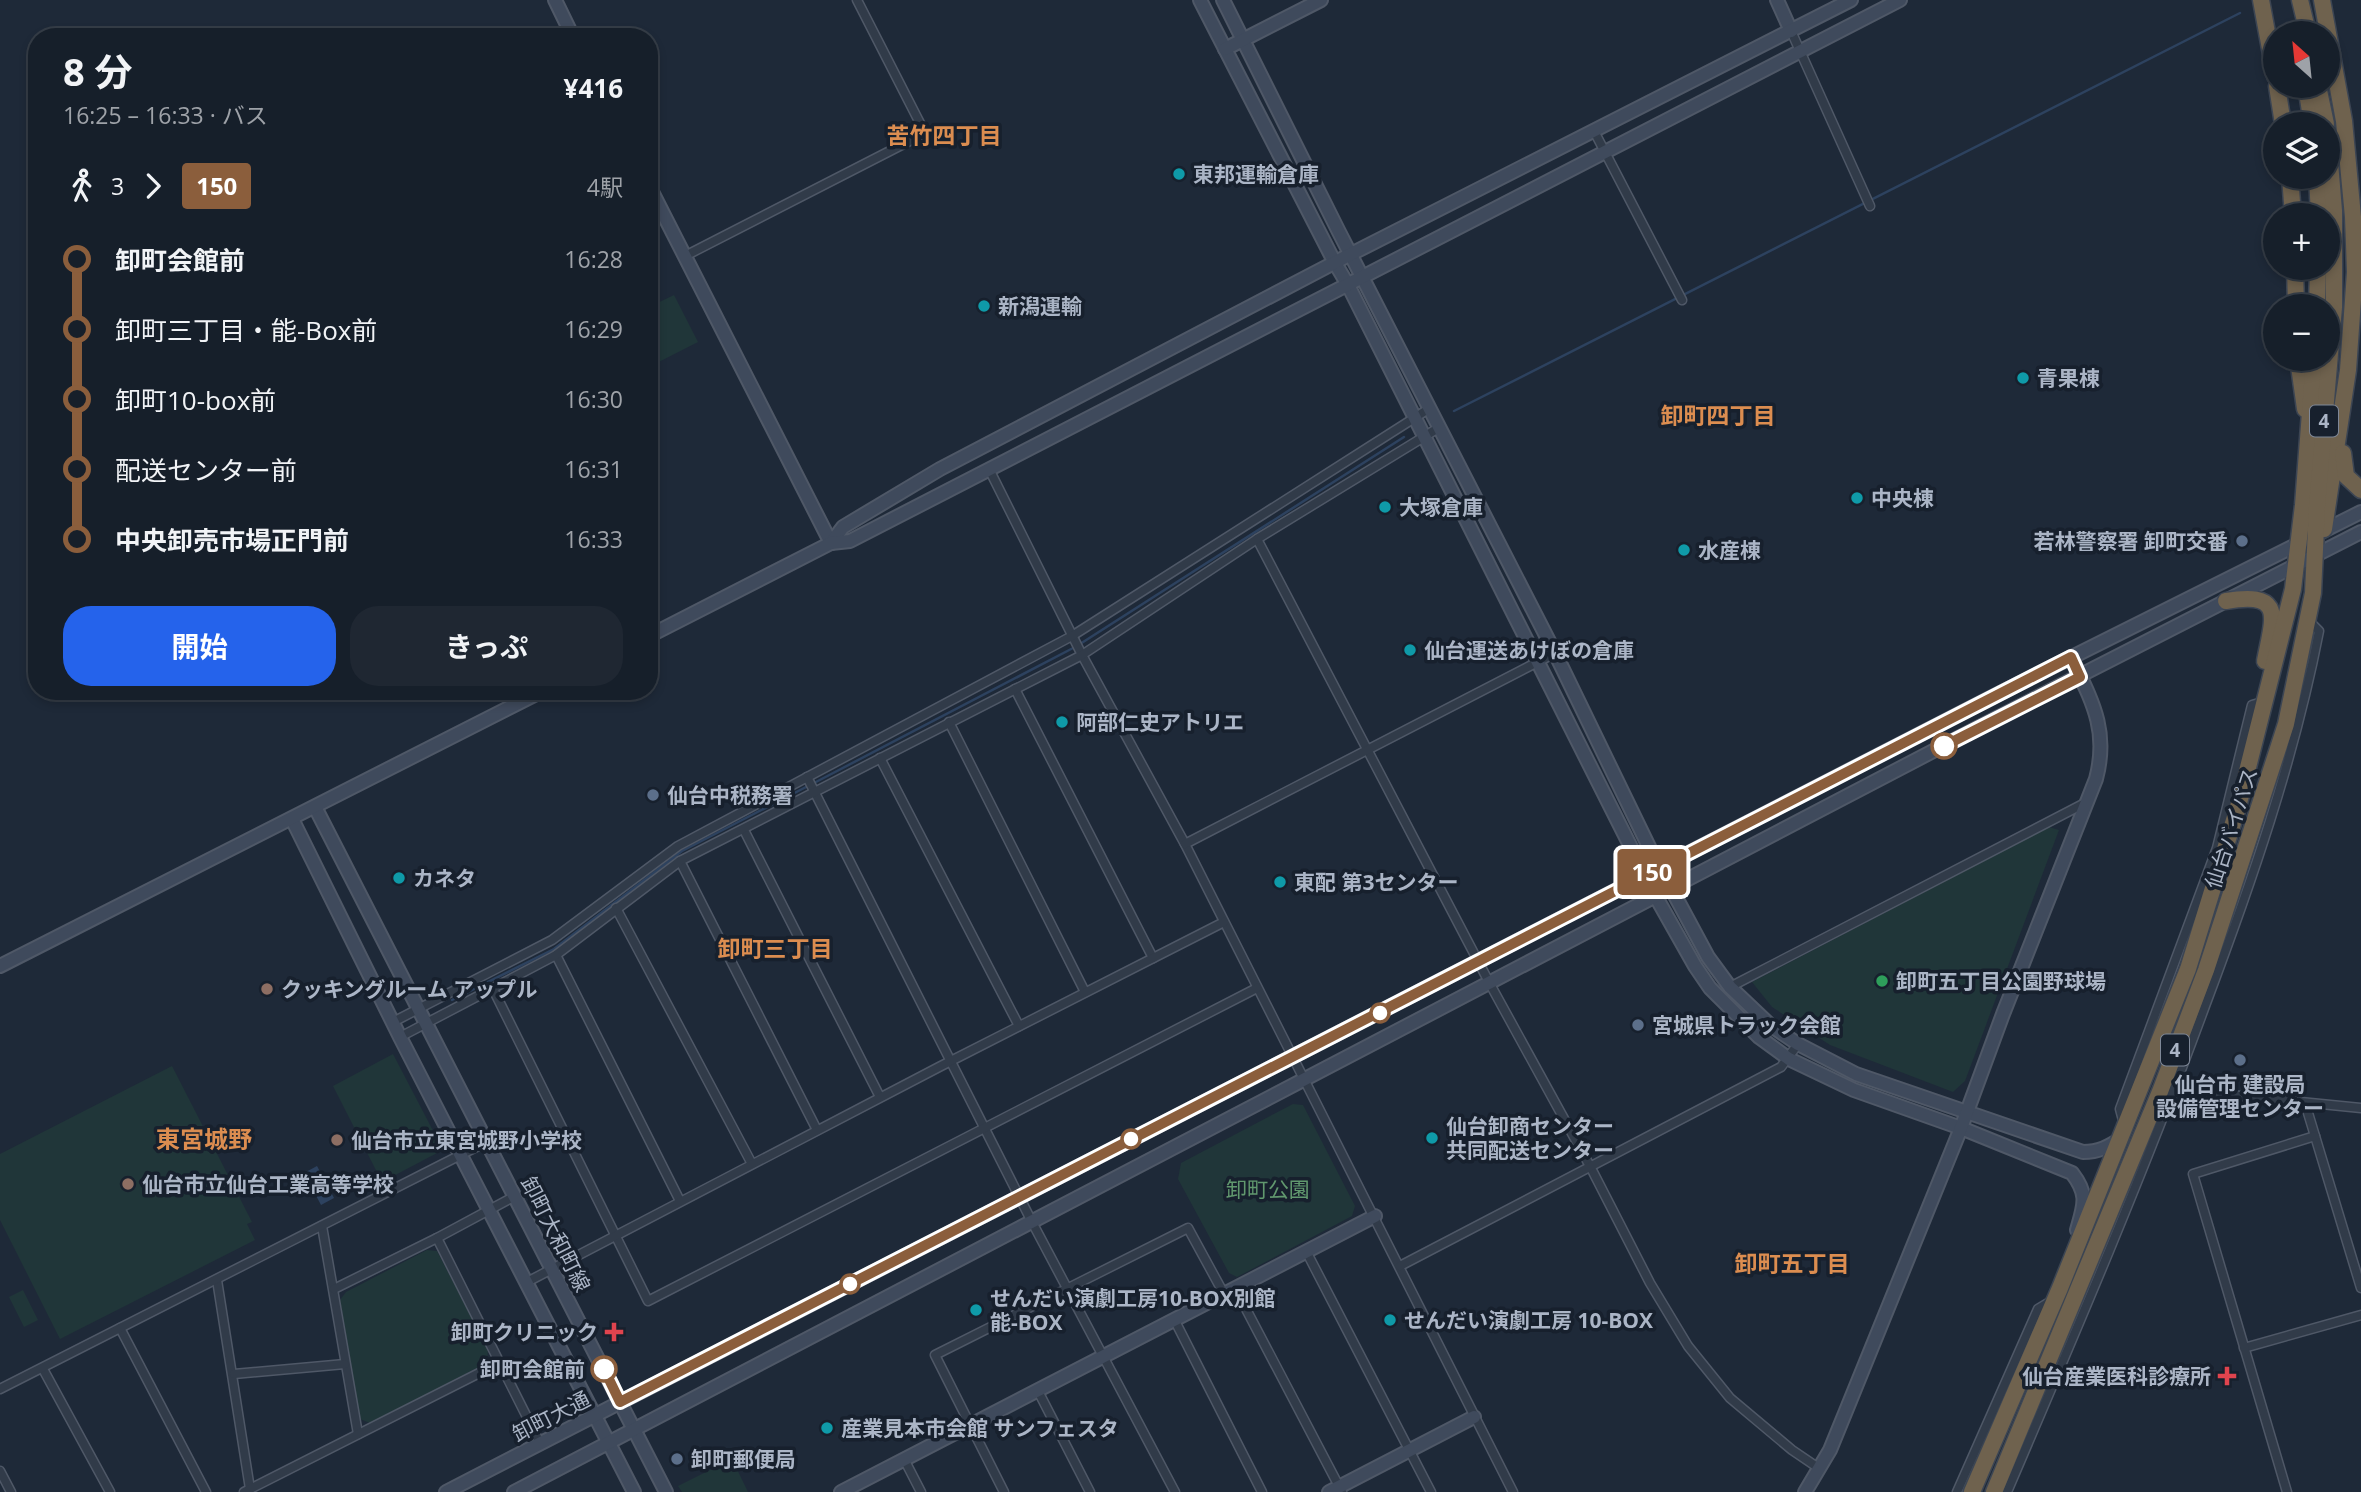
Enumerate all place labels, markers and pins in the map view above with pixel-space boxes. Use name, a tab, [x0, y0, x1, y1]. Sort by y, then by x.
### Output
place label: 東邦運輸倉庫	[1193, 160, 1319, 188]
marker: 東邦運輸倉庫	[1171, 166, 1187, 182]
place label: 新潟運輸	[998, 292, 1082, 320]
marker: 新潟運輸	[976, 298, 992, 314]
place label: 青果棟	[2037, 364, 2100, 392]
marker: 青果棟	[2015, 370, 2031, 386]
place label: 中央棟	[1871, 484, 1934, 512]
marker: 中央棟	[1849, 490, 1865, 506]
place label: 大塚倉庫	[1399, 493, 1483, 521]
marker: 大塚倉庫	[1377, 499, 1393, 515]
place label: 若林警察署 卸町交番	[2034, 527, 2228, 555]
marker: 若林警察署 卸町交番	[2234, 533, 2250, 549]
place label: 水産棟	[1698, 536, 1761, 564]
marker: 水産棟	[1676, 542, 1692, 558]
place label: 仙台運送あけぼの倉庫	[1424, 636, 1634, 664]
marker: 仙台運送あけぼの倉庫	[1402, 642, 1418, 658]
place label: 阿部仁史アトリエ	[1076, 708, 1244, 736]
marker: 阿部仁史アトリエ	[1054, 714, 1070, 730]
unlabelled marker	[1931, 733, 1957, 759]
place label: 仙台中税務署	[667, 781, 793, 809]
marker: 仙台中税務署	[645, 787, 661, 803]
place label: カネタ	[413, 864, 476, 892]
place label: 東配 第3センター	[1294, 868, 1458, 896]
marker: カネタ	[391, 870, 407, 886]
marker: 東配 第3センター	[1272, 874, 1288, 890]
place label: 卸町五丁目公園野球場	[1896, 967, 2106, 995]
marker: 卸町五丁目公園野球場	[1874, 973, 1890, 989]
place label: クッキングルーム アップル	[281, 975, 537, 1003]
marker: クッキングルーム アップル	[259, 981, 275, 997]
unlabelled marker	[1370, 1003, 1390, 1023]
place label: 宮城県トラック会館	[1652, 1011, 1841, 1039]
marker: 宮城県トラック会館	[1630, 1017, 1646, 1033]
marker: 仙台市 建設局 設備管理センター	[2232, 1052, 2248, 1068]
place label: 仙台市 建設局 設備管理センター	[2156, 1070, 2324, 1122]
place label: 仙台卸商センター 共同配送センター	[1446, 1112, 1614, 1164]
place label: 仙台市立東宮城野小学校	[351, 1126, 582, 1154]
unlabelled marker	[1121, 1129, 1141, 1149]
marker: 仙台卸商センター 共同配送センター	[1424, 1130, 1440, 1146]
marker: 仙台市立東宮城野小学校	[329, 1132, 345, 1148]
place label: 仙台市立仙台工業高等学校	[142, 1170, 394, 1198]
marker: 仙台市立仙台工業高等学校	[120, 1176, 136, 1192]
unlabelled marker	[840, 1274, 860, 1294]
place label: せんだい演劇工房10-BOX別館 能-BOX	[990, 1284, 1276, 1336]
marker: せんだい演劇工房10-BOX別館 能-BOX	[968, 1302, 984, 1318]
place label: せんだい演劇工房 10-BOX	[1404, 1306, 1653, 1334]
marker: せんだい演劇工房 10-BOX	[1382, 1312, 1398, 1328]
place label: 卸町クリニック	[451, 1318, 598, 1346]
marker: 卸町クリニック	[604, 1322, 624, 1342]
place label: 卸町会館前	[480, 1355, 585, 1383]
marker: 卸町会館前	[591, 1356, 617, 1382]
place label: 仙台産業医科診療所	[2022, 1362, 2211, 1390]
marker: 仙台産業医科診療所	[2217, 1366, 2237, 1386]
place label: 産業見本市会館 サンフェスタ	[841, 1414, 1119, 1442]
marker: 産業見本市会館 サンフェスタ	[819, 1420, 835, 1436]
place label: 卸町郵便局	[691, 1445, 796, 1473]
marker: 卸町郵便局	[669, 1451, 685, 1467]

